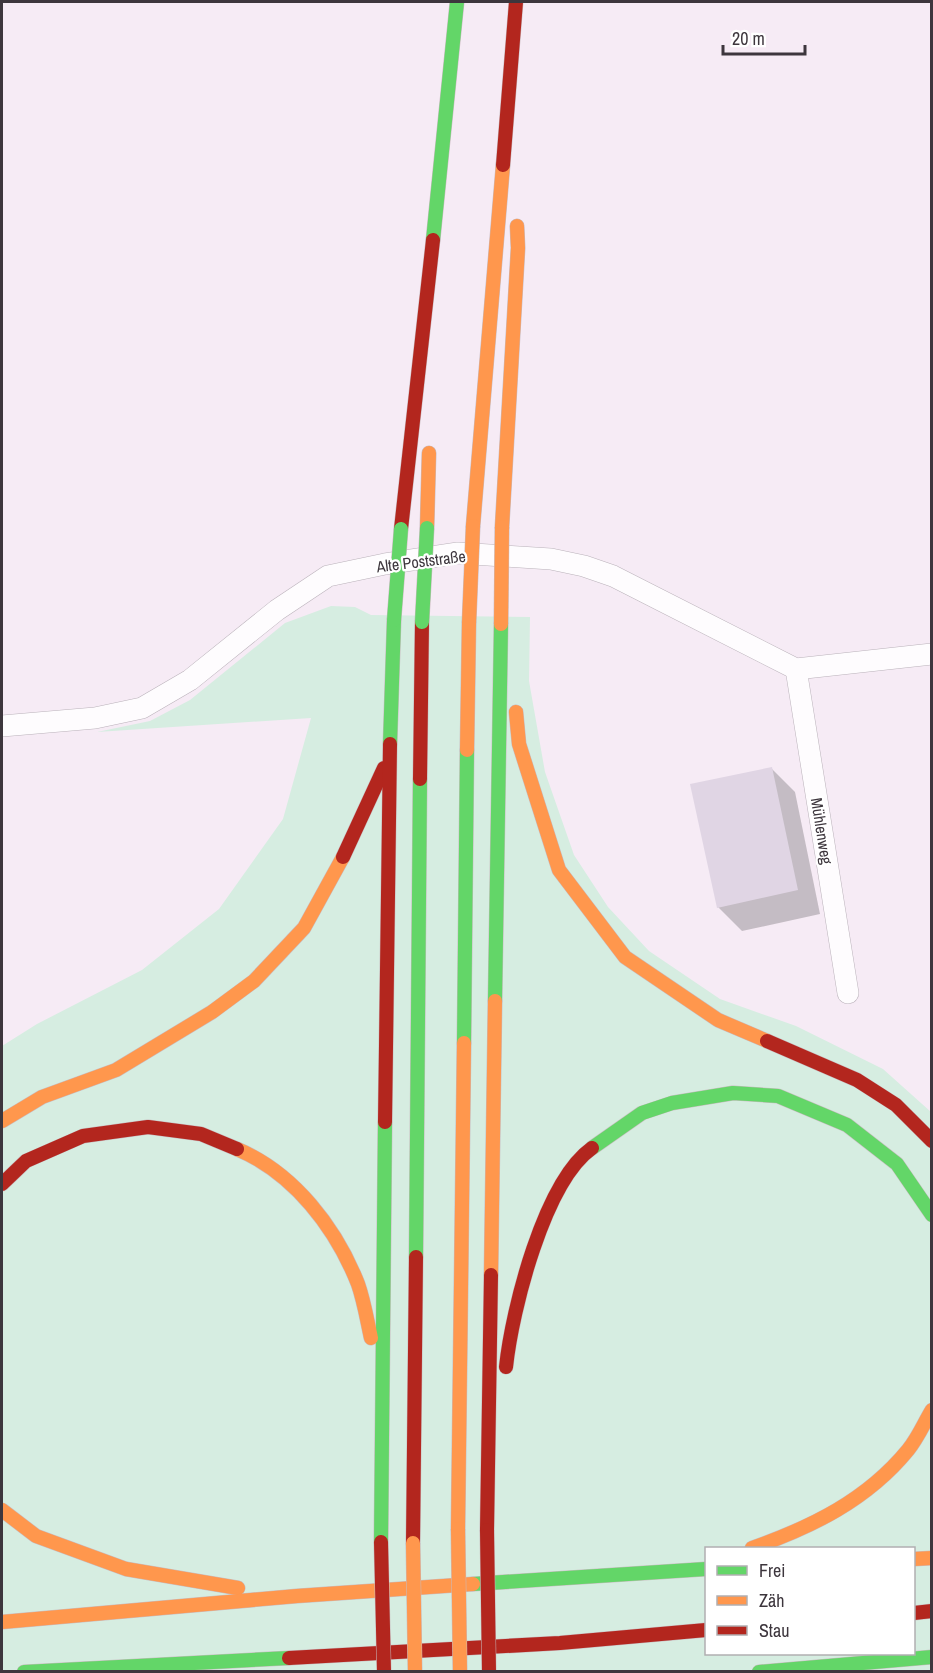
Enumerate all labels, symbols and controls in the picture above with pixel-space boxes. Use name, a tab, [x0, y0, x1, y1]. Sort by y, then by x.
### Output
scale bar	[723, 18, 806, 56]
text: 20 m	[732, 26, 765, 51]
street label: Alte Poststraße	[374, 545, 467, 578]
street label: Mühlenweg	[806, 796, 838, 867]
legend	[705, 1547, 915, 1655]
text: Frei	[759, 1558, 785, 1583]
text: Zäh	[759, 1588, 784, 1613]
text: Stau	[759, 1618, 789, 1643]

